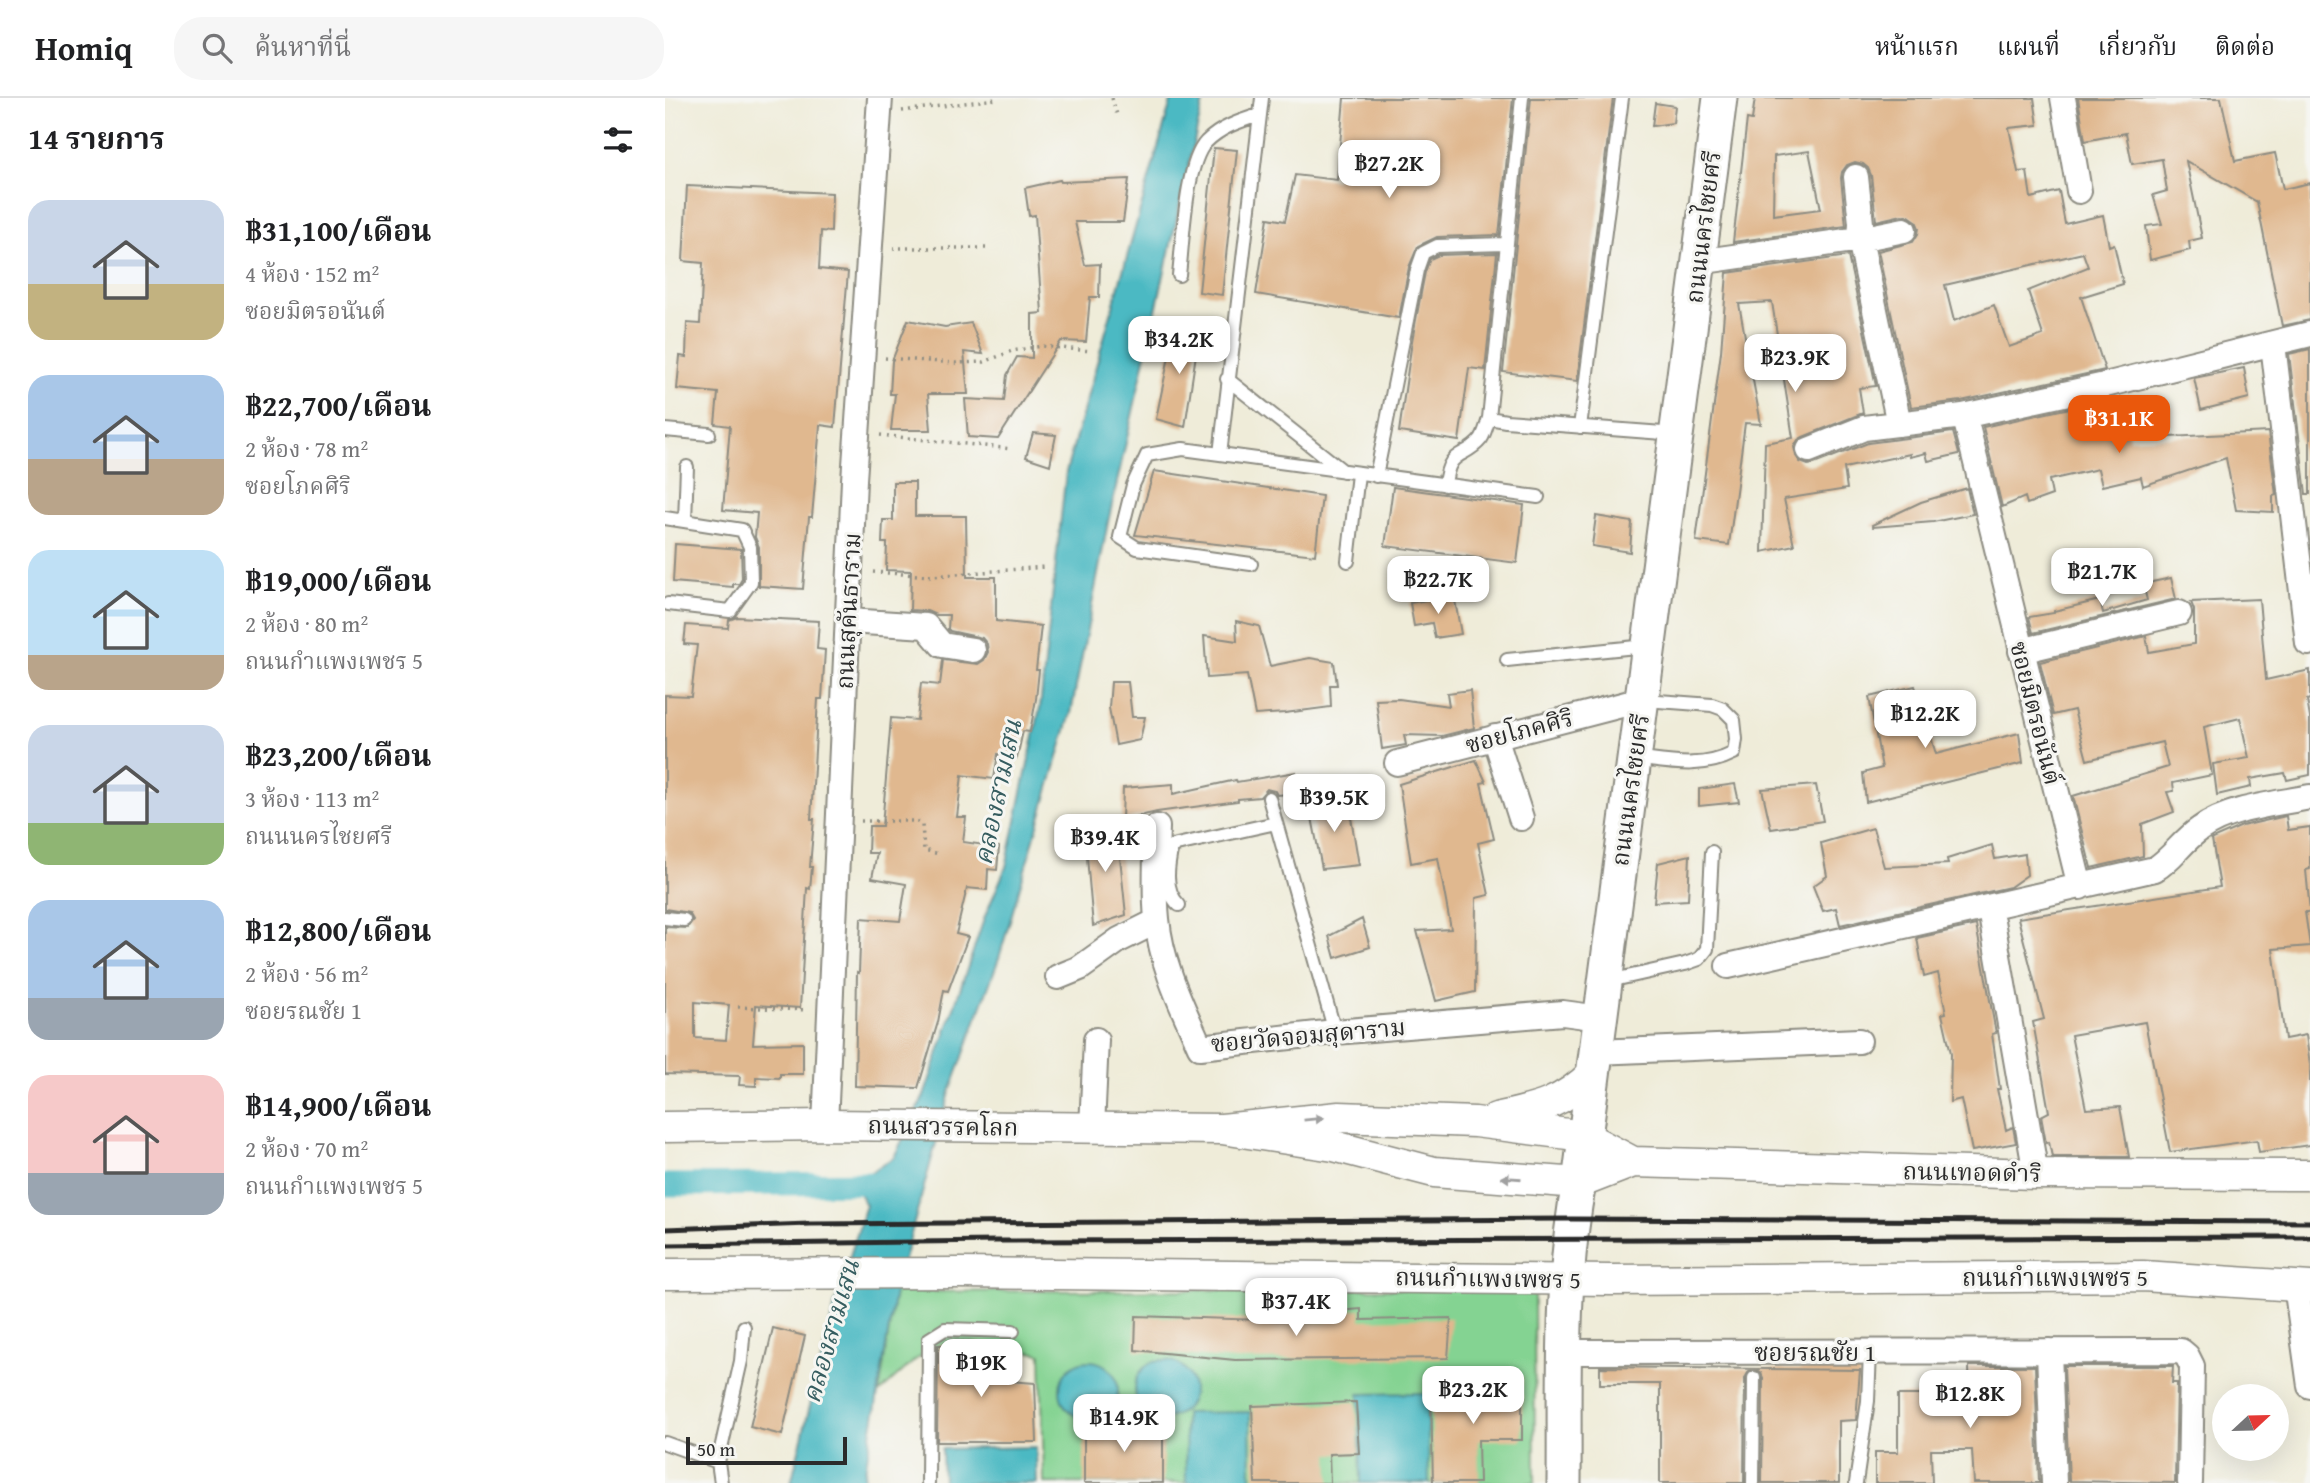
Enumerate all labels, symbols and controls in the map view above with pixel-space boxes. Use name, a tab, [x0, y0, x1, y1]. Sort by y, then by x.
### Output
search box	[174, 17, 664, 80]
text: Homiq	[35, 24, 132, 72]
text: ค้นหาที่นี่	[254, 27, 351, 66]
icon: search	[198, 29, 236, 67]
text: หน้าแรก	[1875, 29, 1959, 64]
text: แผนที่	[1997, 29, 2060, 64]
text: เกี่ยวกับ	[2098, 29, 2177, 64]
text: ติดต่อ	[2215, 29, 2275, 64]
text: 14 รายการ	[28, 116, 165, 160]
icon: filters	[599, 121, 637, 159]
pin: ฿27.2K	[1332, 140, 1446, 200]
text: ฿27.2K	[1354, 146, 1424, 179]
street label: ถนนนครไชยศรี	[1676, 149, 1730, 305]
text: ฿31,100/เดือน	[245, 208, 432, 252]
icon: home	[84, 228, 168, 312]
text: 4 ห้อง · 152 m²	[245, 257, 379, 290]
text: ซอยมิตรอนันต์	[245, 294, 386, 327]
pin: ฿34.2K	[1122, 316, 1236, 376]
text: ฿34.2K	[1144, 322, 1214, 355]
pin: ฿23.9K	[1738, 334, 1852, 394]
text: ฿23.9K	[1760, 340, 1830, 373]
text: ฿22,700/เดือน	[245, 383, 432, 427]
pin: ฿31.1K	[2062, 396, 2176, 455]
text: ฿31.1K	[2084, 401, 2154, 434]
icon: home	[84, 403, 168, 487]
text: 2 ห้อง · 78 m²	[245, 432, 368, 465]
text: ซอยโภคศิริ	[245, 469, 351, 502]
street label: ถนนสุคันธาราม	[826, 532, 870, 690]
pin: ฿21.7K	[2045, 548, 2159, 608]
text: ฿21.7K	[2067, 554, 2137, 587]
pin: ฿22.7K	[1381, 556, 1495, 616]
text: ฿19,000/เดือน	[245, 558, 432, 602]
text: ฿22.7K	[1403, 562, 1473, 595]
icon: home	[84, 578, 168, 662]
text: 2 ห้อง · 80 m²	[245, 607, 368, 640]
street label: ซอยมิตรอนันต์	[2001, 638, 2071, 788]
text: ถนนกำแพงเพชร 5	[245, 644, 423, 677]
pin: ฿12.2K	[1868, 690, 1982, 750]
text: ฿12.2K	[1890, 696, 1960, 729]
street label: ซอยโภคศิริ	[1461, 700, 1577, 762]
street label: ถนนนครไชยศรี	[1602, 712, 1658, 868]
water label: คลองสามเสน	[963, 715, 1032, 868]
text: ฿23,200/เดือน	[245, 733, 432, 777]
icon: home	[84, 753, 168, 837]
pin: ฿39.5K	[1277, 774, 1391, 834]
text: ฿39.5K	[1299, 780, 1369, 813]
text: 3 ห้อง · 113 m²	[245, 782, 379, 815]
pin: ฿39.4K	[1048, 814, 1162, 874]
text: ถนนนครไชยศรี	[245, 819, 392, 852]
text: ฿39.4K	[1070, 820, 1140, 853]
text: ฿12,800/เดือน	[245, 908, 432, 952]
icon: home	[84, 928, 168, 1012]
text: 2 ห้อง · 56 m²	[245, 957, 368, 990]
text: ซอยรณชัย 1	[245, 994, 362, 1027]
street label: ซอยวัดจอมสุดาราม	[1209, 1009, 1407, 1061]
text: ฿14,900/เดือน	[245, 1083, 432, 1127]
icon: home	[84, 1103, 168, 1187]
street label: ถนนสวรรคโลก	[867, 1107, 1019, 1145]
one-way arrow	[1303, 1114, 1325, 1125]
text: 2 ห้อง · 70 m²	[245, 1132, 368, 1165]
street label: ถนนเทอดดำริ	[1902, 1153, 2042, 1191]
text: ถนนกำแพงเพชร 5	[245, 1169, 423, 1202]
one-way arrow	[1499, 1172, 1521, 1183]
water label: คลองสามเสน	[791, 1254, 869, 1407]
street label: ถนนกำแพงเพชร 5	[1395, 1259, 1581, 1297]
street label: ถนนกำแพงเพชร 5	[1962, 1260, 2148, 1295]
pin: ฿37.4K	[1239, 1278, 1353, 1338]
text: ฿37.4K	[1261, 1284, 1331, 1317]
street label: ซอยรณชัย 1	[1754, 1335, 1876, 1370]
pin: ฿19K	[940, 1340, 1022, 1399]
text: ฿19K	[955, 1345, 1007, 1378]
pin: ฿23.2K	[1416, 1366, 1530, 1426]
pin: ฿12.8K	[1913, 1370, 2027, 1430]
text: ฿23.2K	[1438, 1372, 1508, 1405]
text: ฿12.8K	[1935, 1376, 2005, 1409]
north arrow	[2212, 1384, 2289, 1461]
map controls	[2212, 1384, 2289, 1461]
pin: ฿14.9K	[1067, 1394, 1181, 1454]
text: ฿14.9K	[1089, 1400, 1159, 1433]
scale bar	[686, 1434, 847, 1466]
text: 50 m	[697, 1435, 735, 1463]

